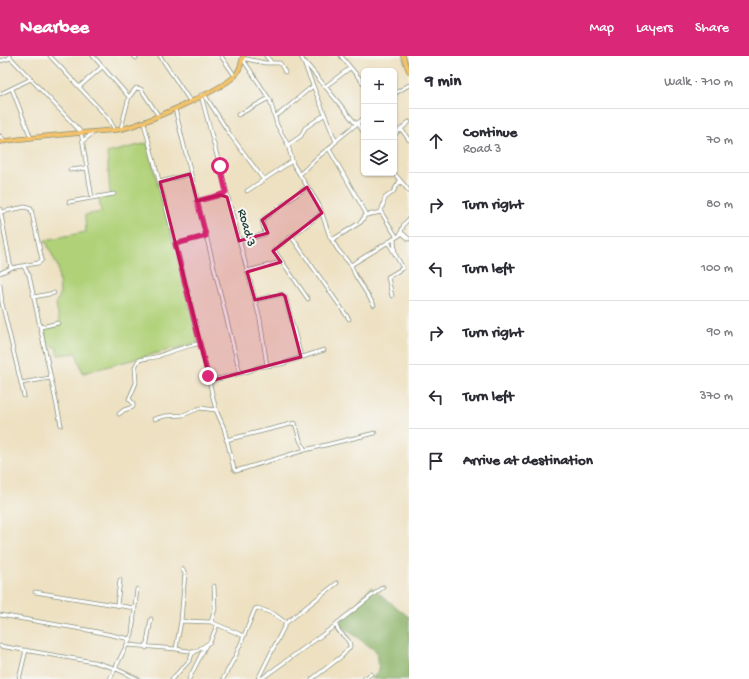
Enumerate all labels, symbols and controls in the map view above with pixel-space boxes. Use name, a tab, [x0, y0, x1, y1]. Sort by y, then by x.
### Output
text: Nearbee	[20, 17, 89, 40]
text: Map	[590, 20, 614, 37]
text: Layers	[636, 20, 673, 37]
text: Share	[695, 20, 729, 37]
map controls	[361, 68, 397, 176]
button: +	[361, 68, 397, 104]
text: 9 min	[425, 72, 461, 92]
text: Walk · 710 m	[664, 75, 733, 90]
button: −	[361, 104, 397, 140]
text: Continue	[463, 124, 517, 142]
icon: ahead	[425, 130, 447, 152]
text: 70 m	[707, 133, 733, 148]
button: layers	[361, 140, 397, 176]
text: Road 3	[463, 142, 501, 157]
route start	[211, 157, 229, 175]
icon: right	[425, 194, 447, 216]
text: Turn right	[463, 196, 523, 214]
text: 80 m	[706, 197, 733, 212]
street label: Road 3	[234, 208, 259, 249]
icon: left	[425, 258, 447, 280]
text: Turn left	[463, 260, 514, 278]
text: 100 m	[701, 261, 733, 276]
icon: right	[425, 322, 447, 344]
text: Turn right	[463, 324, 523, 342]
text: 90 m	[707, 325, 733, 340]
route end	[199, 367, 217, 385]
icon: left	[425, 386, 447, 408]
text: Turn left	[463, 388, 514, 406]
text: 370 m	[700, 389, 733, 404]
icon: arrive	[425, 450, 447, 472]
text: Arrive at destination	[463, 452, 593, 470]

